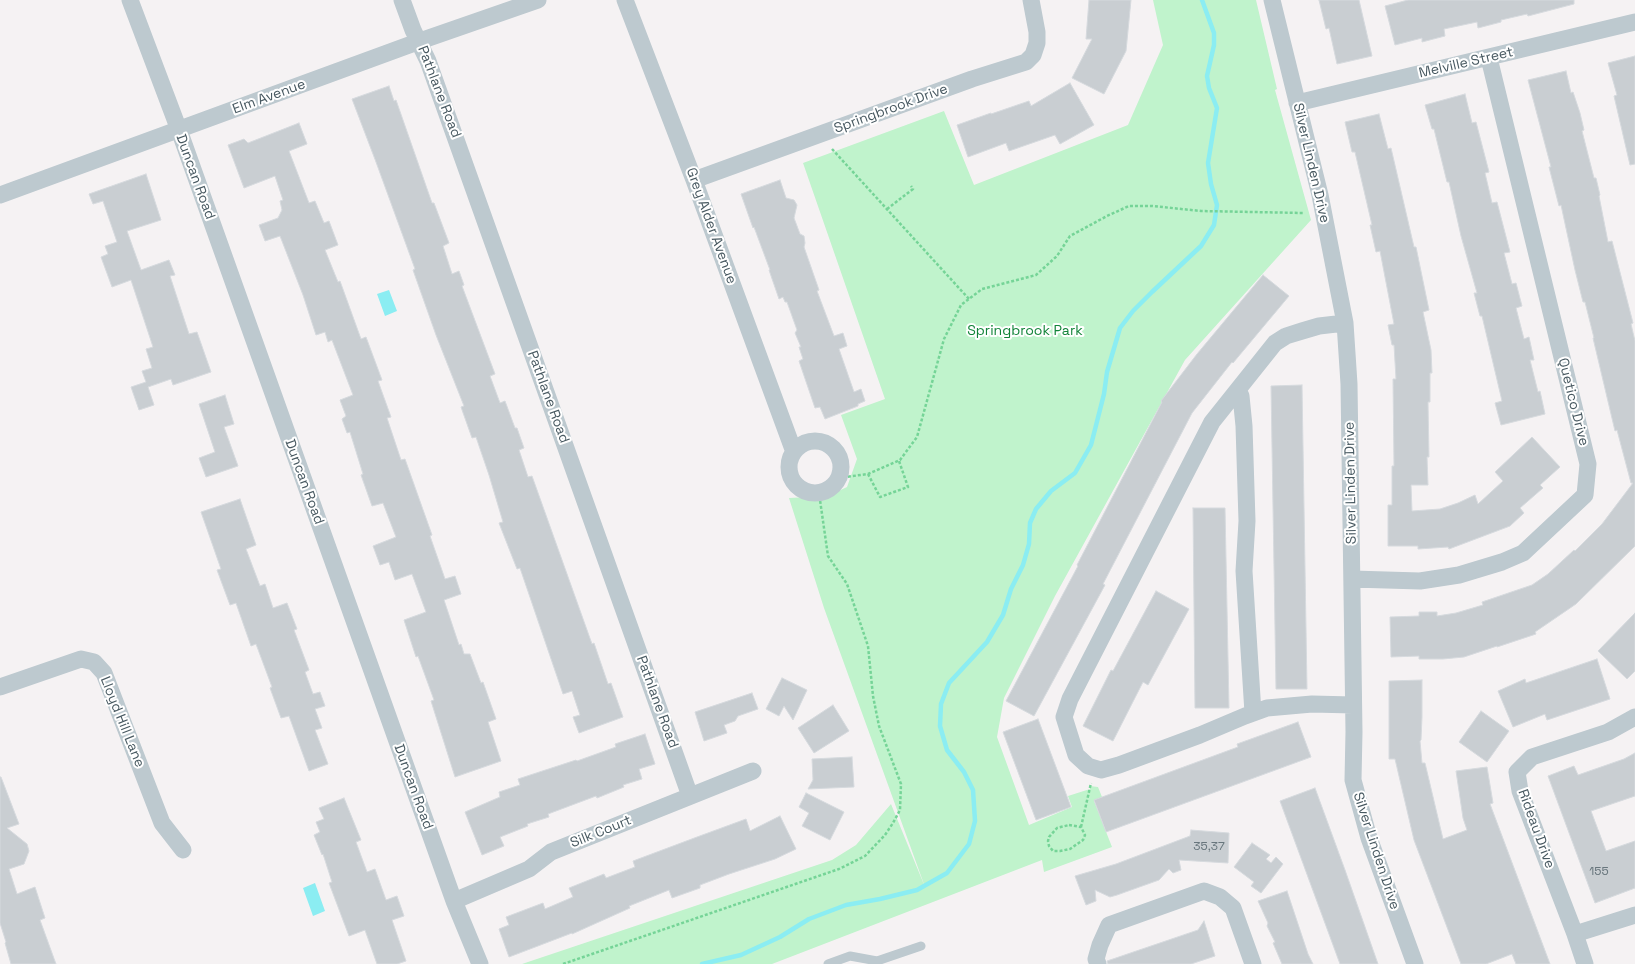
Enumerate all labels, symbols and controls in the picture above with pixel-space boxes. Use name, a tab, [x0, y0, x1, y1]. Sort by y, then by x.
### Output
street label: Pathlane Road	[414, 44, 464, 140]
street label: Melville Street	[1417, 44, 1515, 82]
street label: Elm Avenue	[230, 76, 308, 118]
street label: Springbrook Drive	[832, 81, 950, 137]
street label: Silver Linden Drive	[1289, 101, 1333, 225]
street label: Duncan Road	[172, 132, 218, 222]
street label: Grey Alder Avenue	[682, 166, 740, 286]
park label: Springbrook Park	[967, 323, 1083, 339]
street label: Pathlane Road	[523, 348, 573, 446]
street label: Quetico Drive	[1554, 356, 1592, 448]
street label: Silver Linden Drive	[1342, 422, 1360, 544]
street label: Duncan Road	[281, 437, 327, 527]
street label: Pathlane Road	[632, 653, 682, 751]
street label: Lloyd Hill Lane	[96, 674, 148, 770]
street label: Duncan Road	[390, 742, 436, 832]
street label: Rideau Drive	[1514, 787, 1558, 871]
street label: Silver Linden Drive	[1349, 790, 1403, 912]
street label: Silk Court	[568, 812, 634, 852]
house number: 35,37	[1193, 840, 1225, 854]
house number: 155	[1589, 865, 1609, 879]

